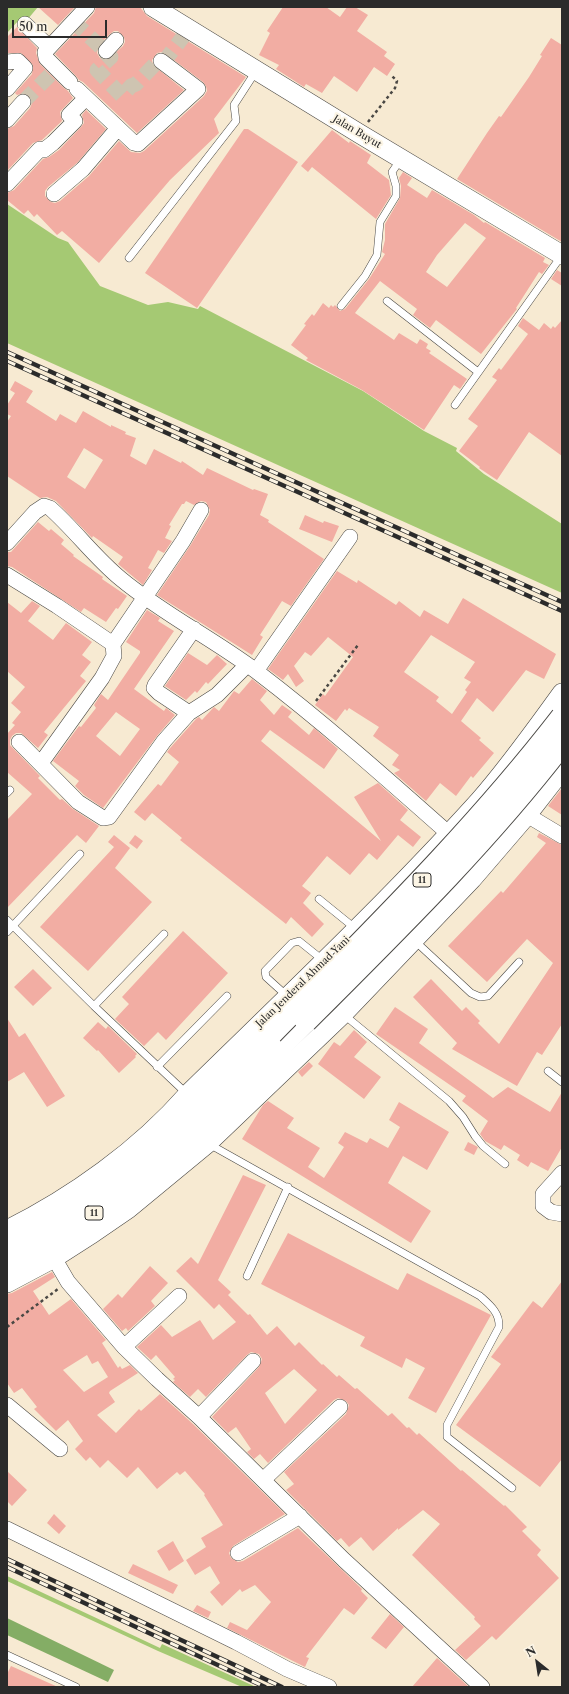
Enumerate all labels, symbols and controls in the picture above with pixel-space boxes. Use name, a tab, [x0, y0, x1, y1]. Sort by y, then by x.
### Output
scale bar	[14, 12, 109, 38]
text: 50 m	[19, 19, 48, 34]
street label: Jalan Buyut	[331, 113, 383, 151]
road number: 11	[413, 873, 431, 887]
street label: Jalan Jenderal Ahmad Yani	[254, 934, 352, 1030]
road number: 11	[85, 1206, 103, 1220]
north arrow	[517, 1642, 557, 1682]
text: N	[523, 1643, 539, 1660]

